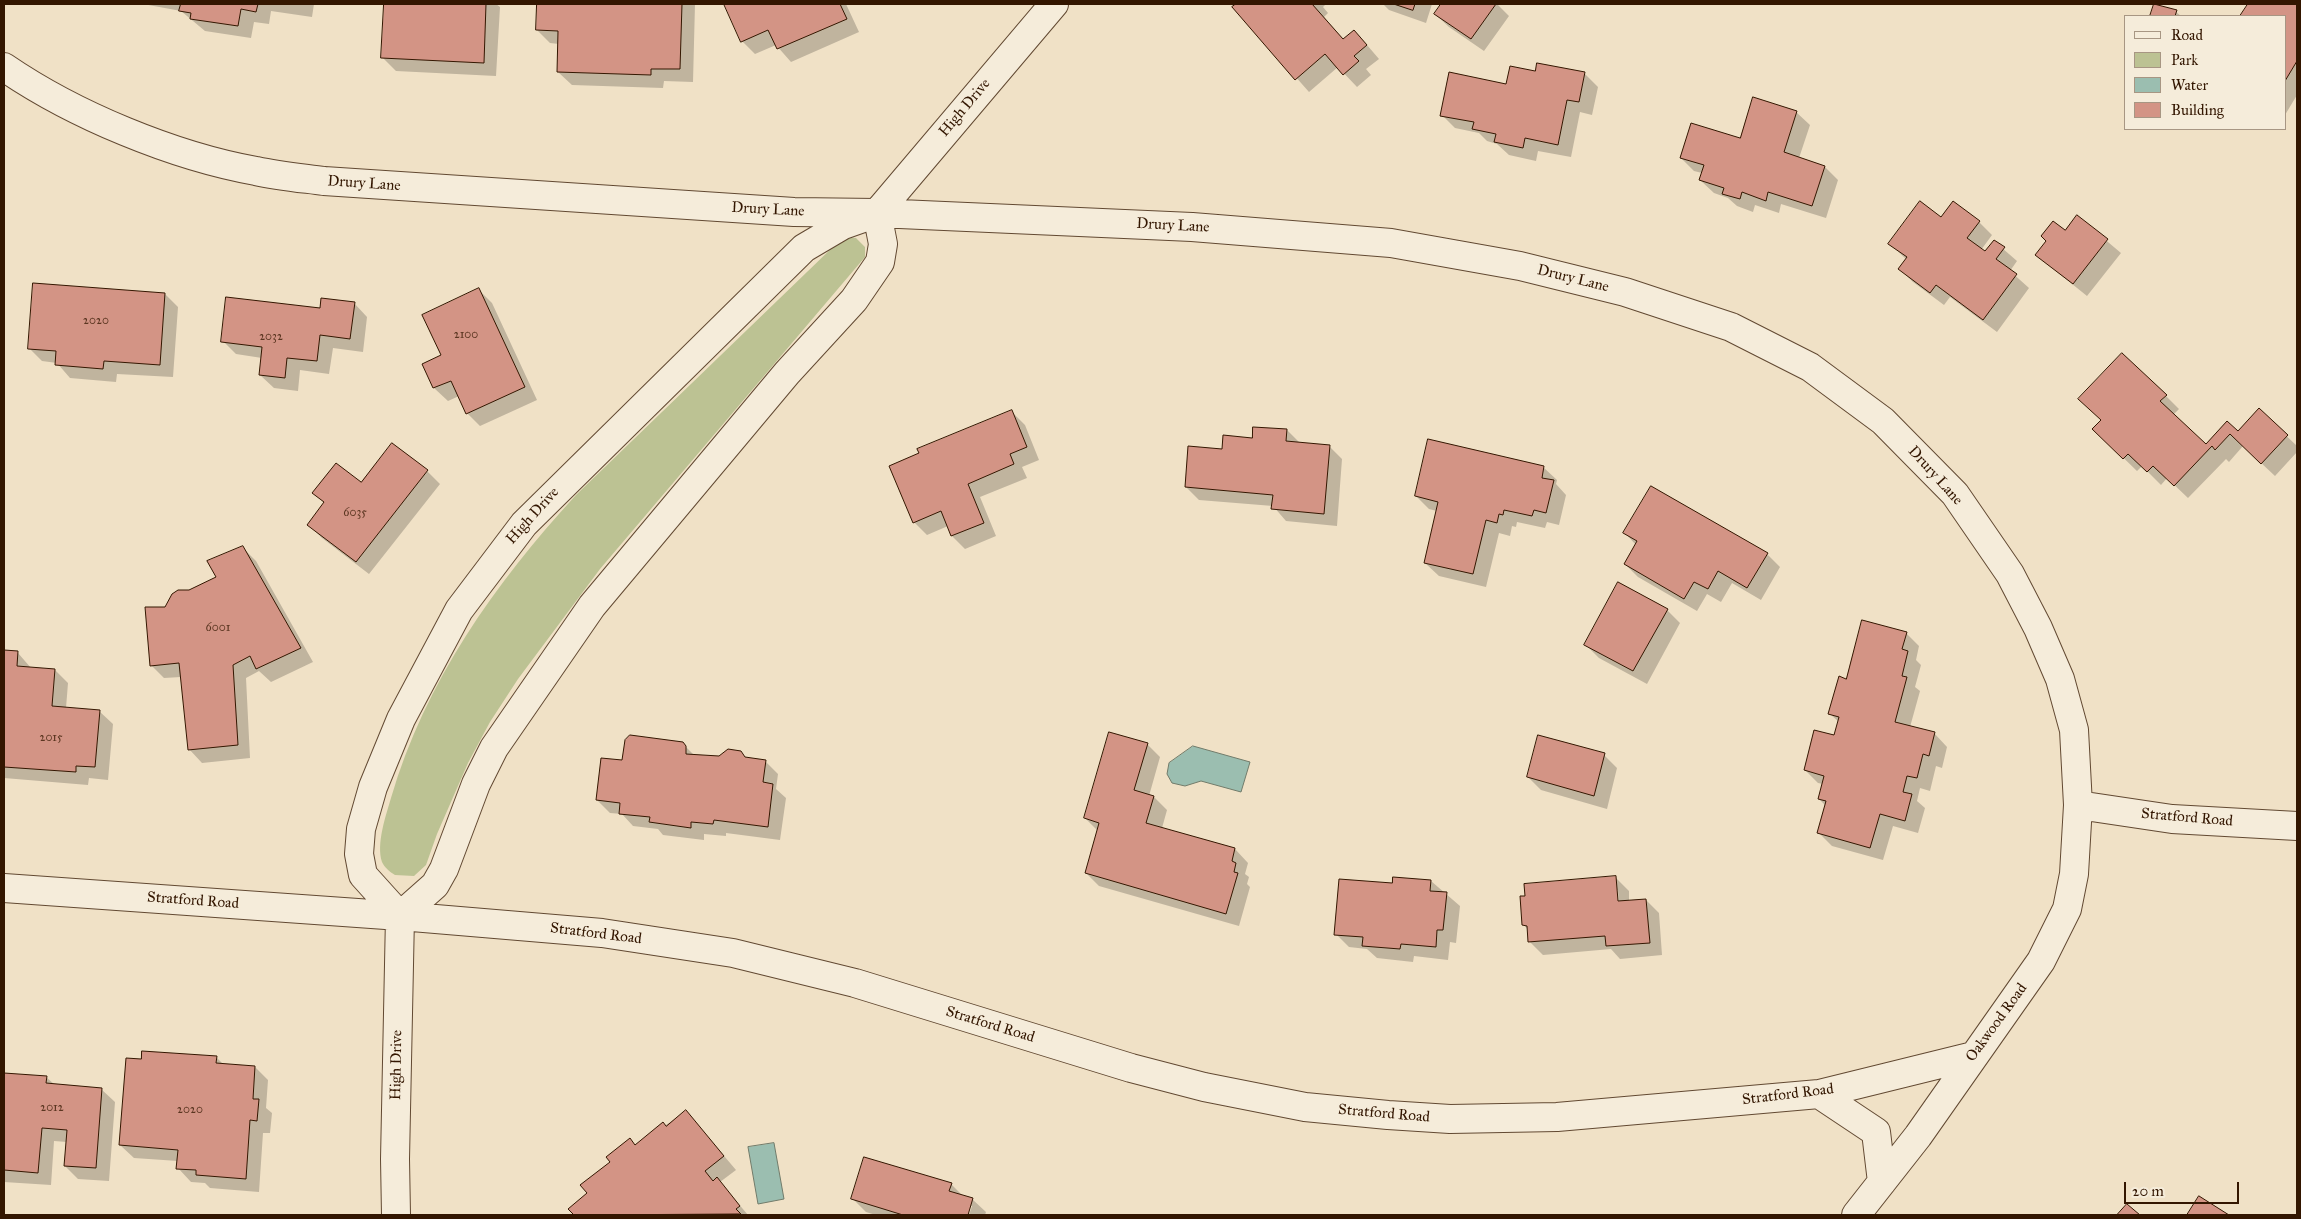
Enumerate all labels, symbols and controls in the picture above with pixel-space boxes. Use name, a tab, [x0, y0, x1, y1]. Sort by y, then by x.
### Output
legend	[2124, 15, 2286, 130]
text: Road	[2171, 26, 2203, 44]
text: Park	[2171, 51, 2198, 69]
street label: High Drive	[935, 75, 995, 141]
text: Water	[2171, 76, 2208, 94]
text: Building	[2171, 101, 2224, 119]
street label: Drury Lane	[327, 172, 401, 196]
street label: Drury Lane	[731, 199, 805, 221]
street label: Drury Lane	[1136, 215, 1210, 237]
street label: Drury Lane	[1535, 261, 1611, 297]
house number: 2020	[83, 314, 109, 328]
house number: 2100	[454, 328, 478, 342]
house number: 2032	[259, 330, 283, 344]
street label: Drury Lane	[1904, 443, 1966, 509]
street label: High Drive	[503, 484, 563, 548]
house number: 6035	[343, 506, 367, 520]
house number: 6001	[206, 621, 230, 635]
house number: 2015	[39, 731, 63, 745]
street label: Stratford Road	[2140, 805, 2234, 831]
street label: Stratford Road	[146, 889, 240, 913]
street label: Stratford Road	[549, 919, 643, 949]
street label: Oakwood Road	[1963, 980, 2031, 1066]
street label: Stratford Road	[943, 1003, 1037, 1047]
street label: High Drive	[387, 1030, 407, 1100]
street label: Stratford Road	[1741, 1080, 1835, 1110]
house number: 2012	[40, 1101, 64, 1115]
street label: Stratford Road	[1337, 1101, 1431, 1127]
house number: 2020	[177, 1103, 203, 1117]
scale bar	[2126, 1172, 2241, 1204]
text: 20 m	[2132, 1182, 2164, 1200]

